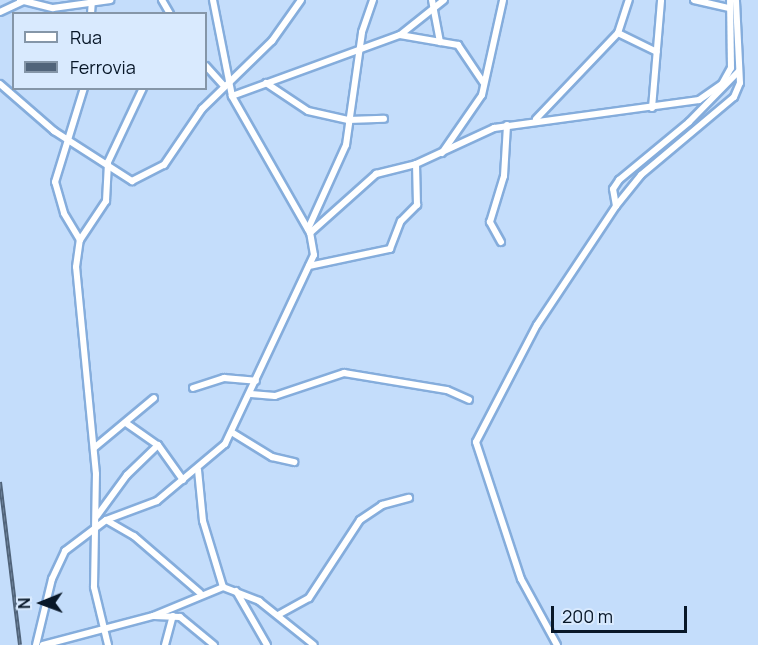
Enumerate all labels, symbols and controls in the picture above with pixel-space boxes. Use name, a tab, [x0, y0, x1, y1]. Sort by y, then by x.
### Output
legend	[12, 12, 207, 90]
text: Rua	[70, 25, 102, 49]
text: Ferrovia	[70, 55, 136, 79]
north arrow	[12, 573, 72, 633]
scale bar	[554, 594, 690, 632]
text: N	[13, 597, 35, 609]
text: 200 m	[562, 604, 613, 628]

